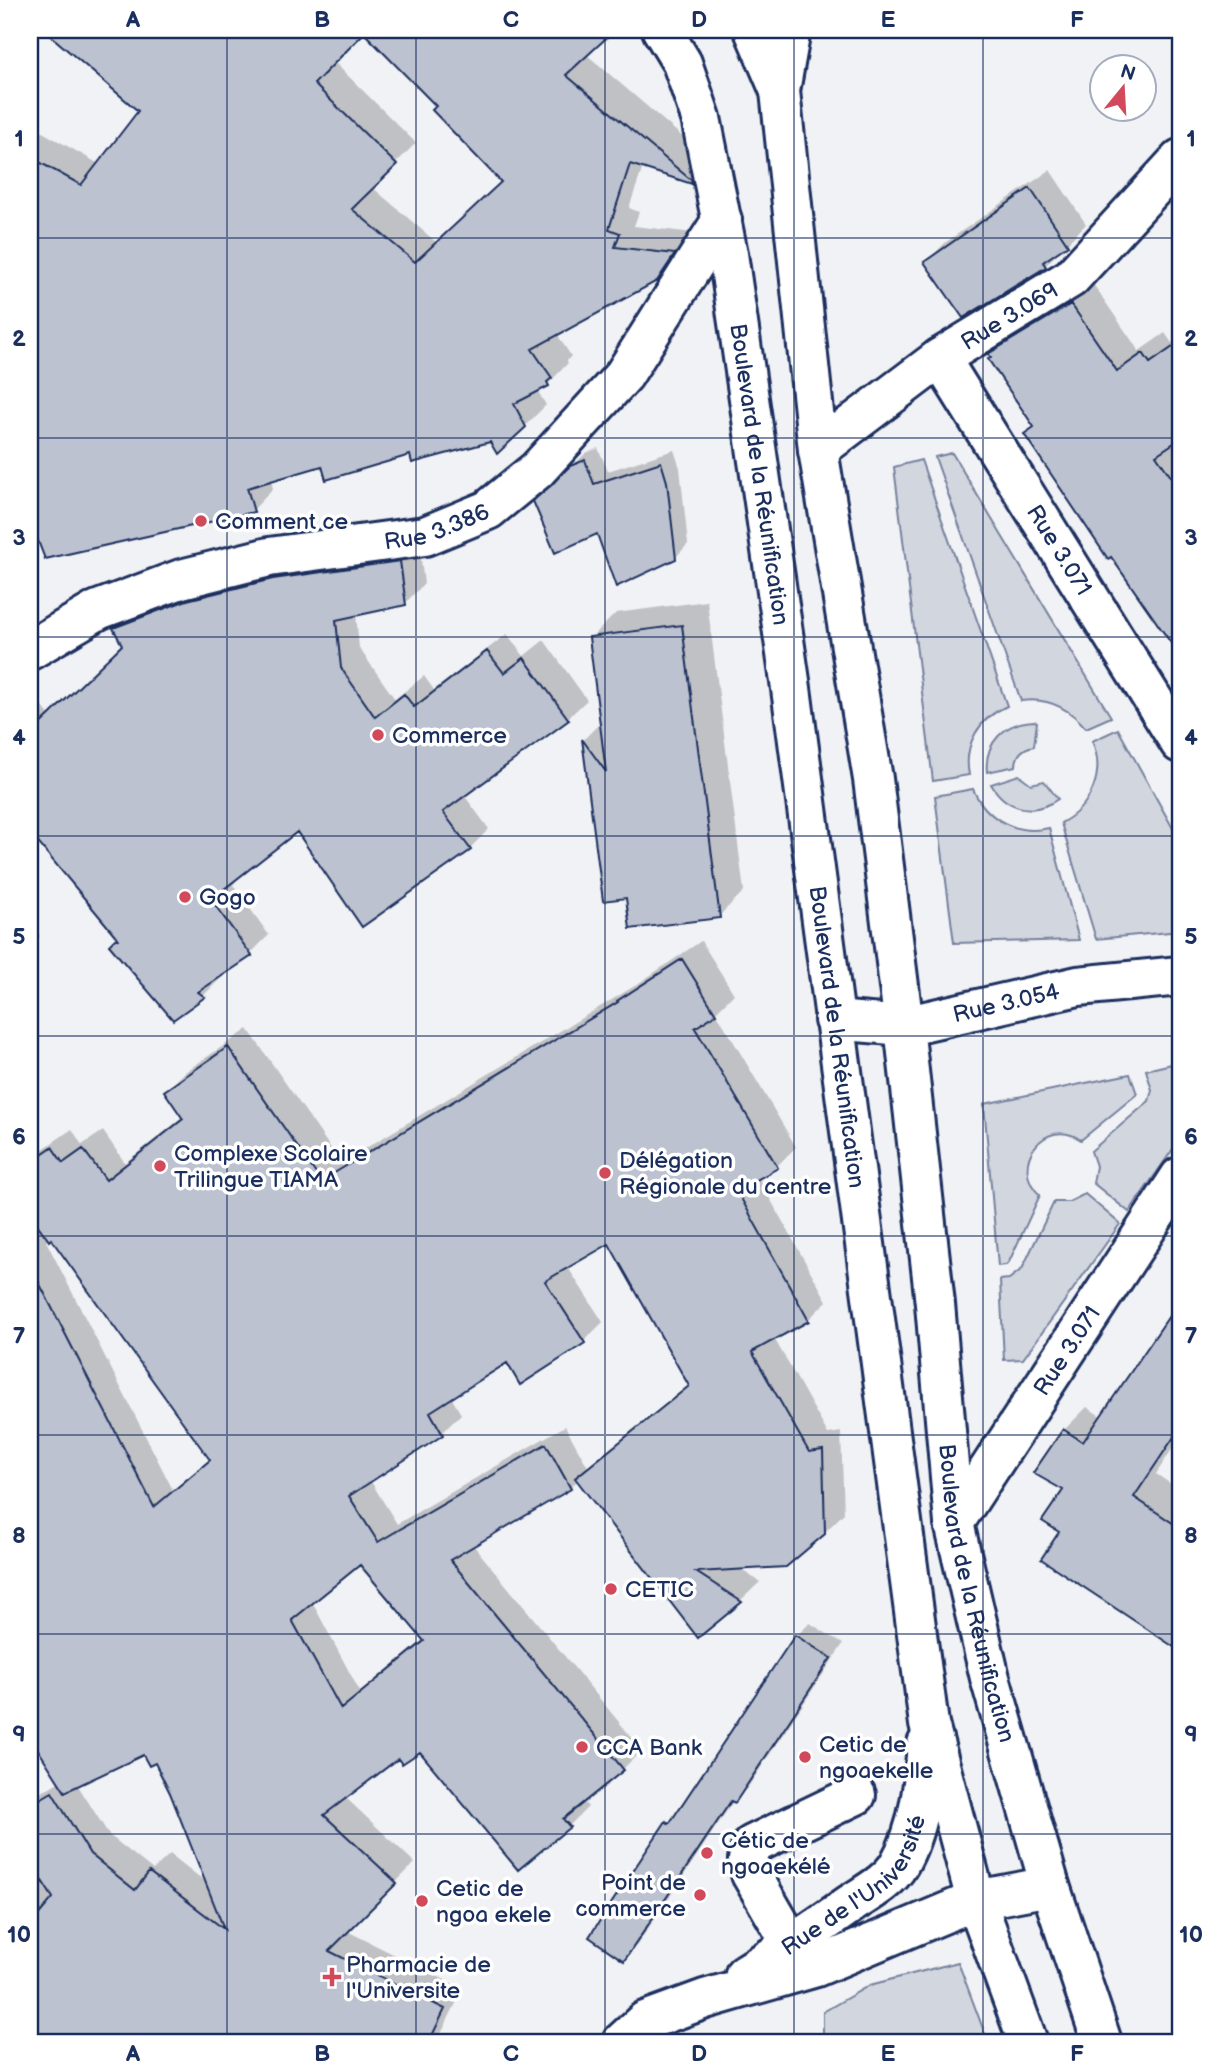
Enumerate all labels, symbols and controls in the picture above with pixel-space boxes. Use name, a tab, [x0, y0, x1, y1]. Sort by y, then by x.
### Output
text: A	[125, 6, 141, 34]
text: B	[314, 6, 330, 34]
text: C	[503, 6, 519, 34]
text: D	[691, 6, 707, 34]
text: E	[881, 6, 896, 34]
text: F	[1070, 6, 1084, 34]
north arrow	[1088, 52, 1158, 122]
text: N	[1117, 60, 1138, 86]
text: 1	[14, 125, 24, 153]
text: 1	[1186, 125, 1196, 153]
street label: Rue 3.069	[956, 276, 1063, 357]
street label: Boulevard de la Réunification	[723, 322, 795, 627]
text: 2	[12, 325, 26, 353]
text: 2	[1184, 325, 1198, 353]
street label: Rue 3.386	[382, 498, 494, 556]
street label: Rue 3.071	[1020, 500, 1097, 601]
place label: Comment ce	[215, 508, 348, 536]
marker: Comment ce	[193, 513, 209, 529]
text: 3	[12, 524, 26, 552]
text: 3	[1184, 524, 1198, 552]
place label: Commerce	[392, 722, 507, 750]
text: 4	[12, 724, 26, 752]
text: 4	[1184, 724, 1198, 752]
marker: Commerce	[370, 727, 386, 743]
place label: Gogo	[199, 884, 256, 912]
street label: Boulevard de la Réunification	[802, 884, 870, 1190]
marker: Gogo	[177, 889, 193, 905]
text: 5	[12, 923, 26, 951]
text: 5	[1184, 923, 1198, 951]
street label: Rue 3.054	[950, 978, 1062, 1029]
text: 6	[12, 1123, 26, 1151]
text: 6	[1184, 1123, 1198, 1151]
place label: Complexe Scolaire Trilingue TIAMA	[174, 1140, 368, 1194]
place label: Délégation Régionale du centre	[619, 1147, 831, 1201]
marker: Complexe Scolaire Trilingue TIAMA	[152, 1158, 168, 1174]
marker: Délégation Régionale du centre	[597, 1165, 613, 1181]
street label: Rue 3.071	[1028, 1301, 1107, 1401]
text: 7	[13, 1322, 26, 1350]
text: 7	[1185, 1322, 1198, 1350]
street label: Boulevard de la Réunification	[932, 1443, 1021, 1746]
text: 8	[12, 1522, 26, 1550]
text: 8	[1184, 1522, 1198, 1550]
place label: CETIC	[625, 1576, 694, 1604]
marker: CETIC	[603, 1581, 619, 1597]
text: 9	[12, 1721, 26, 1749]
text: 9	[1184, 1721, 1198, 1749]
place label: Cetic de ngoaekelle	[819, 1731, 933, 1785]
place label: CCA Bank	[596, 1734, 703, 1762]
marker: CCA Bank	[574, 1739, 590, 1755]
marker: Cetic de ngoaekelle	[797, 1749, 813, 1765]
street label: Rue de l'Université	[777, 1812, 932, 1962]
place label: Cétic de ngoaekélé	[721, 1827, 831, 1881]
marker: Cétic de ngoaekélé	[699, 1845, 715, 1861]
place label: Point de commerce	[575, 1869, 686, 1923]
place label: Cetic de ngoa ekele	[436, 1875, 551, 1929]
marker: Point de commerce	[692, 1887, 708, 1903]
marker: Cetic de ngoa ekele	[414, 1893, 430, 1909]
text: 10	[7, 1921, 31, 1949]
text: 10	[1179, 1921, 1203, 1949]
place label: Pharmacie de l'Universite	[346, 1951, 491, 2005]
marker: Pharmacie de l'Universite	[324, 1969, 340, 1985]
text: A	[125, 2040, 141, 2068]
text: B	[314, 2040, 330, 2068]
text: C	[503, 2040, 519, 2068]
text: D	[691, 2040, 707, 2068]
text: E	[881, 2040, 896, 2068]
text: F	[1070, 2040, 1084, 2068]

